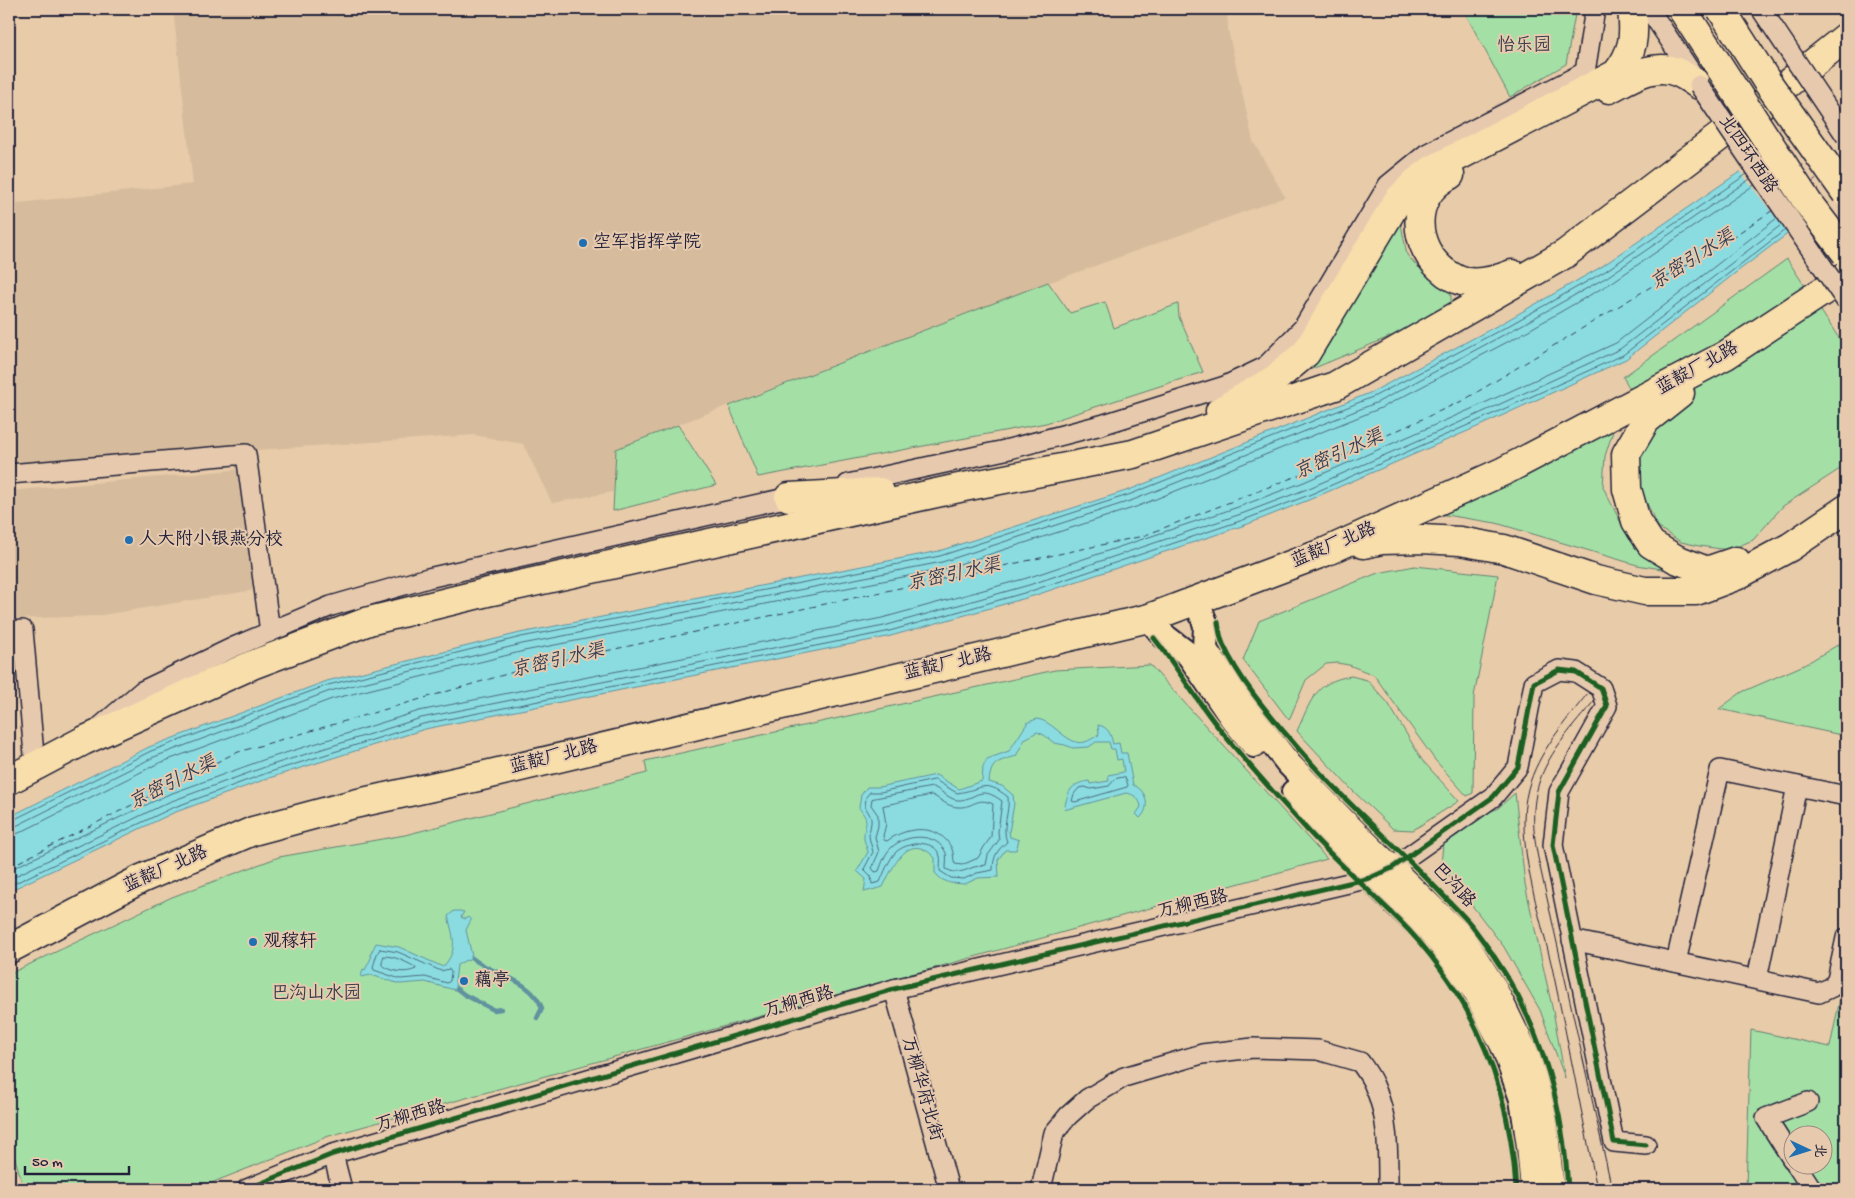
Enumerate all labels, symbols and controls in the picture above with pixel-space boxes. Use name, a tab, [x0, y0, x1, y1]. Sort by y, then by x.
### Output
park label: 怡乐园	[1497, 35, 1551, 57]
street label: 北四环西路	[1713, 111, 1782, 198]
water label: 京密引水渠	[1646, 224, 1741, 296]
place label: 空军指挥学院	[593, 232, 701, 254]
marker: 空军指挥学院	[577, 237, 589, 249]
street label: 蓝靛厂北路	[1653, 337, 1742, 400]
water label: 京密引水渠	[1291, 424, 1389, 486]
street label: 蓝靛厂北路	[1288, 518, 1380, 573]
place label: 人大附小银燕分校	[139, 529, 283, 551]
marker: 人大附小银燕分校	[123, 534, 135, 546]
water label: 京密引水渠	[905, 553, 1005, 597]
water label: 京密引水渠	[509, 639, 609, 684]
street label: 蓝靛厂北路	[902, 644, 994, 685]
street label: 蓝靛厂北路	[508, 736, 600, 779]
water label: 京密引水渠	[125, 750, 222, 816]
street label: 蓝靛厂北路	[120, 841, 211, 898]
street label: 巴沟路	[1427, 858, 1480, 913]
street label: 万柳西路	[1155, 886, 1230, 923]
place label: 观稼轩	[263, 931, 317, 953]
marker: 观稼轩	[247, 936, 259, 948]
place label: 藕亭	[474, 970, 510, 992]
marker: 藕亭	[458, 975, 470, 987]
street label: 万柳西路	[761, 982, 836, 1023]
park label: 巴沟山水园	[271, 983, 361, 1005]
street label: 万柳华府北街	[896, 1034, 947, 1144]
street label: 万柳西路	[373, 1096, 448, 1137]
north arrow	[1782, 1126, 1832, 1176]
scale bar	[25, 1143, 129, 1175]
text: 北	[1810, 1143, 1827, 1158]
text: 50 m	[32, 1154, 63, 1172]

